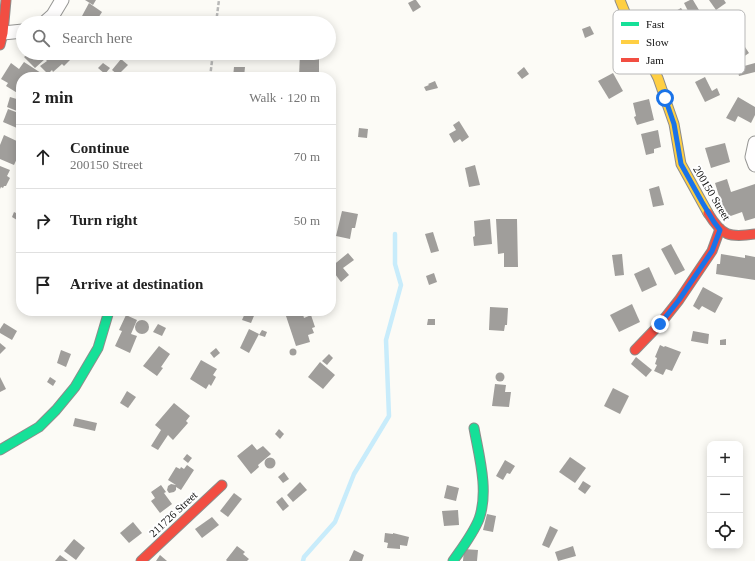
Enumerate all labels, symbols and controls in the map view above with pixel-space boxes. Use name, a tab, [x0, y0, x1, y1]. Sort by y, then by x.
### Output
legend	[613, 10, 745, 74]
search box	[16, 16, 336, 60]
text: Fast	[646, 18, 664, 30]
icon: search	[30, 27, 52, 49]
text: Search here	[62, 30, 132, 46]
text: Slow	[646, 36, 669, 48]
text: Jam	[646, 54, 664, 66]
text: 2 min	[32, 88, 73, 107]
route start	[656, 89, 674, 107]
text: Walk · 120 m	[249, 90, 320, 105]
text: Continue	[70, 140, 129, 156]
icon: ahead	[32, 146, 54, 168]
text: 70 m	[294, 149, 320, 164]
text: 200150 Street	[70, 157, 143, 172]
street label: 200150 Street	[691, 164, 733, 222]
icon: right	[32, 210, 54, 232]
text: Turn right	[70, 212, 137, 228]
text: 50 m	[294, 213, 320, 228]
icon: arrive	[32, 274, 54, 296]
text: Arrive at destination	[70, 276, 203, 292]
route end	[651, 315, 669, 333]
map controls	[707, 441, 743, 549]
button: +	[707, 441, 743, 477]
button: −	[707, 477, 743, 513]
street label: 211726 Street	[147, 489, 199, 539]
button: locate	[707, 513, 743, 549]

